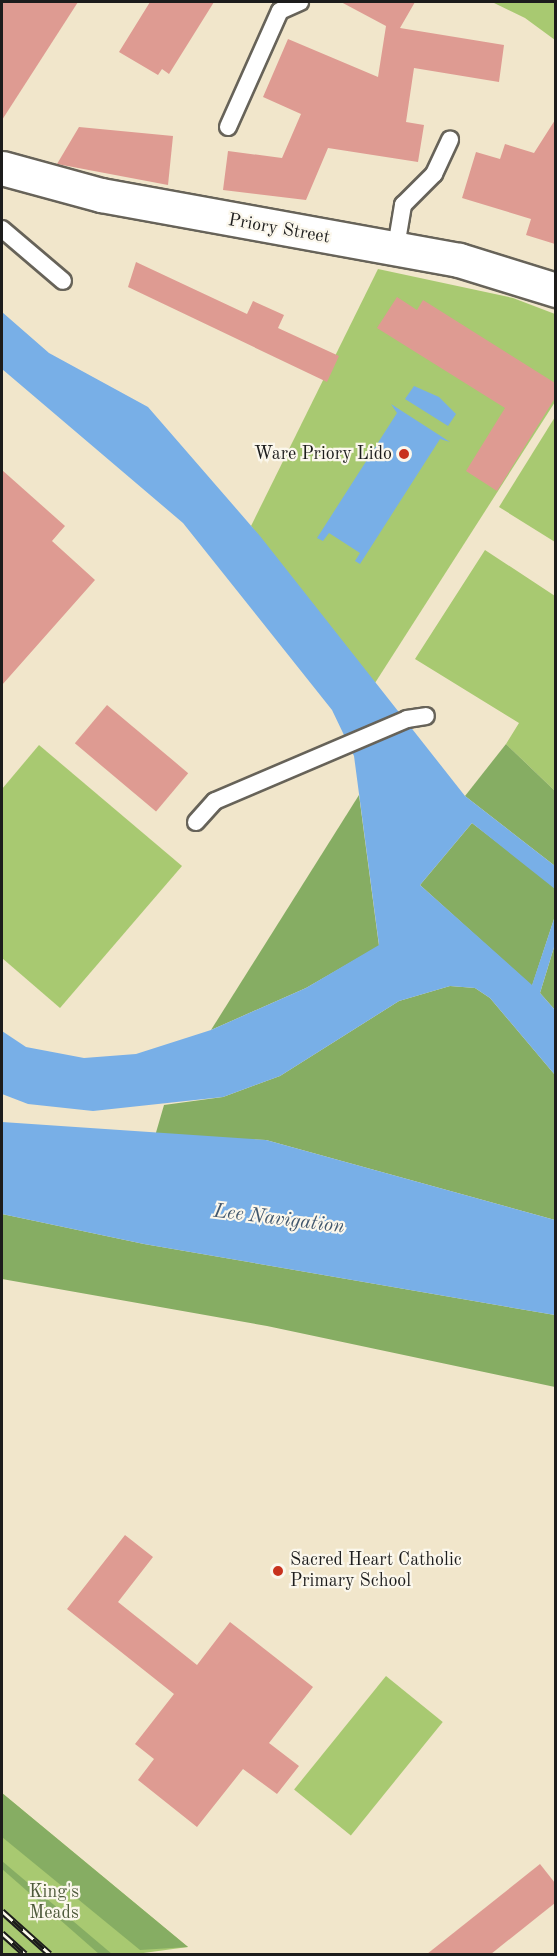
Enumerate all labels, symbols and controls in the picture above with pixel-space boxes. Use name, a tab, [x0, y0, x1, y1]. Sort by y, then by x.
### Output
street label: Priory Street	[226, 209, 332, 249]
place label: Ware Priory Lido	[254, 443, 392, 465]
marker: Ware Priory Lido	[397, 447, 411, 461]
water label: Lee Navigation	[212, 1200, 346, 1240]
place label: Sacred Heart Catholic Primary School	[290, 1550, 462, 1592]
marker: Sacred Heart Catholic Primary School	[271, 1564, 285, 1578]
park label: King's Meads	[29, 1882, 79, 1924]

